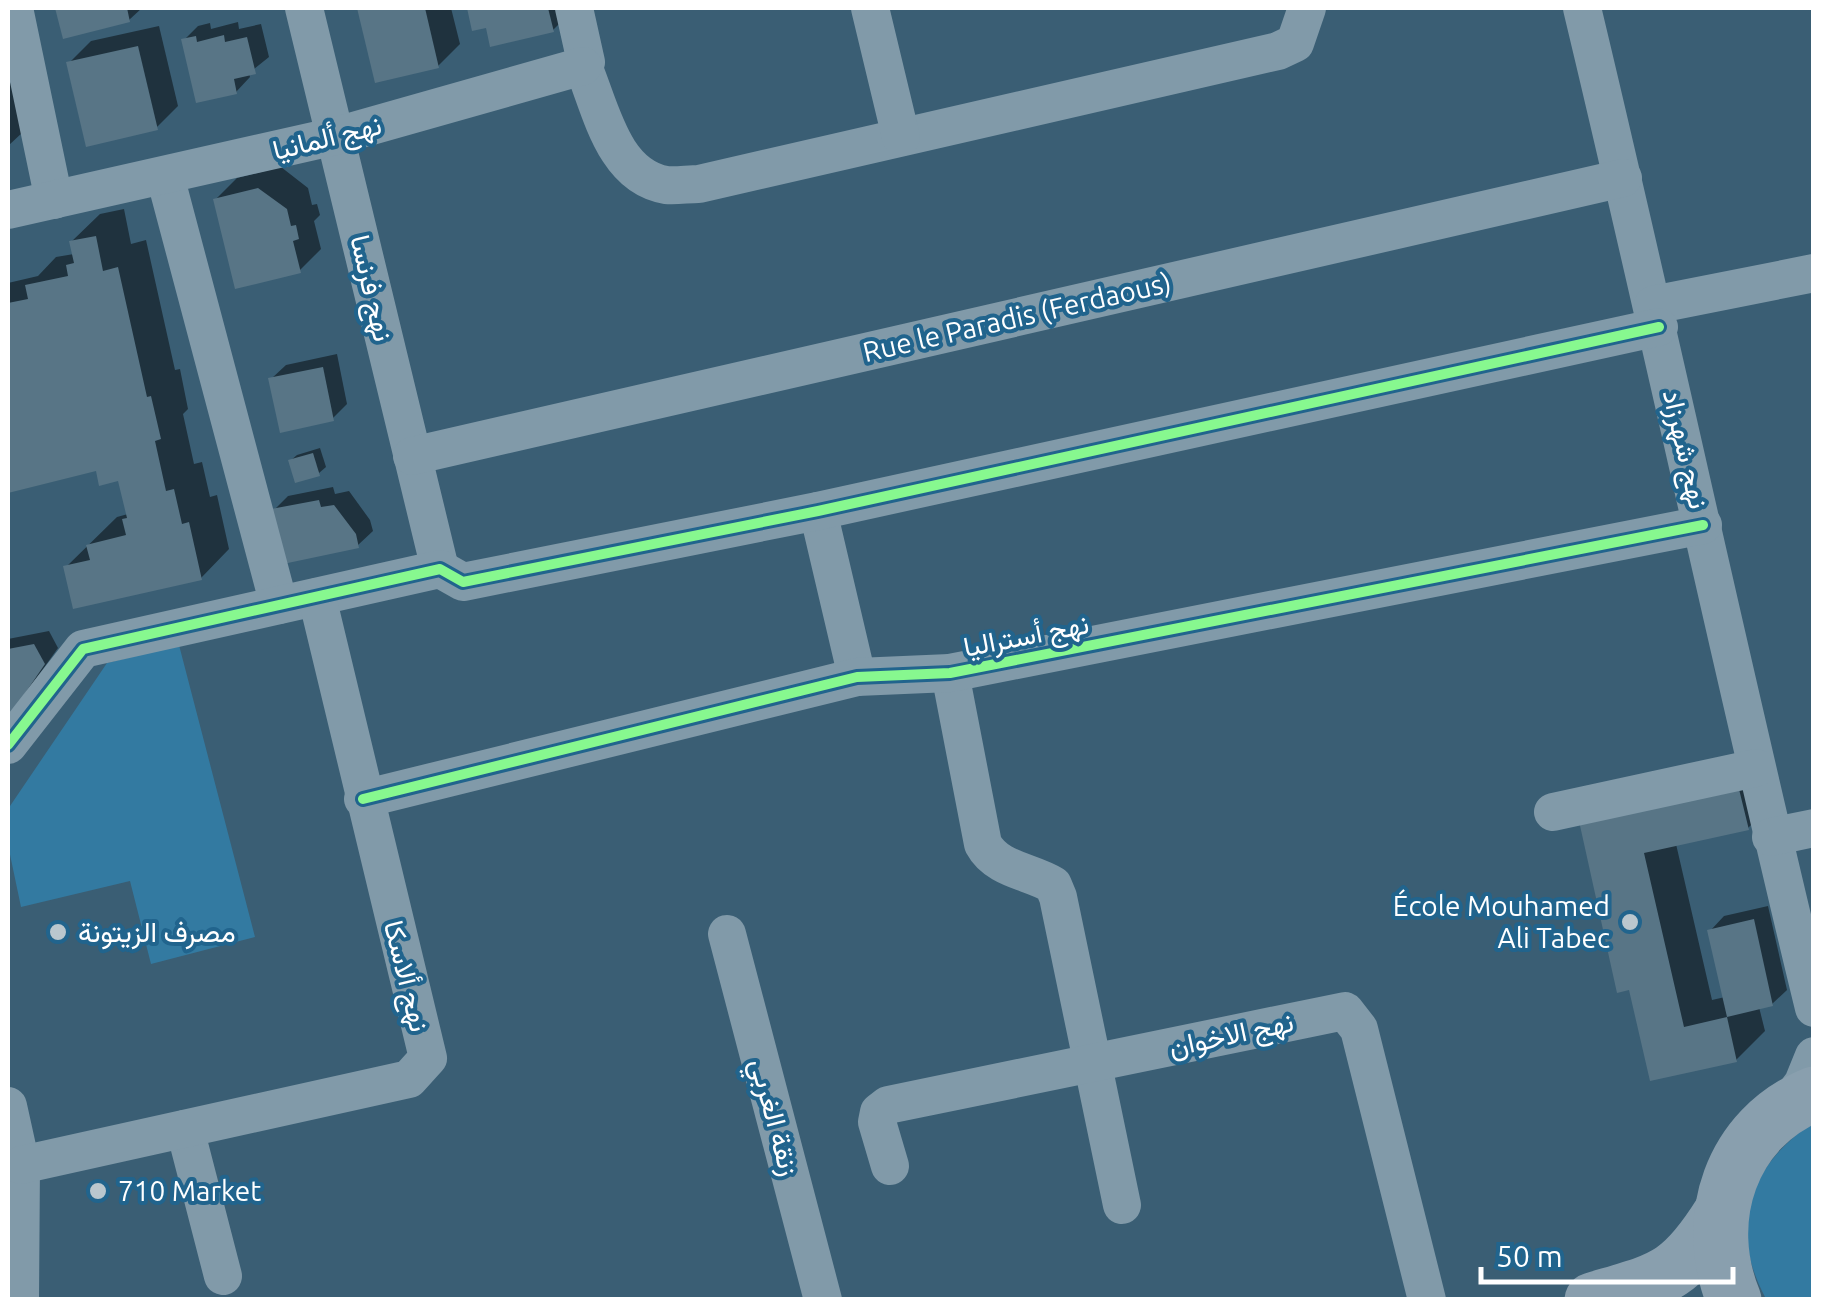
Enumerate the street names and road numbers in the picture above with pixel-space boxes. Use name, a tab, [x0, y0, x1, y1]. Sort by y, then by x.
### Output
street label: نهج ألمانيا	[269, 108, 386, 170]
street label: نهج فرنسا	[340, 232, 400, 345]
street label: Rue le Paradis (Ferdaous)	[860, 266, 1174, 368]
street label: نهج شهرزاد	[1653, 386, 1715, 513]
street label: نهج أستراليا	[961, 607, 1092, 667]
street label: نهج ألاسكا	[374, 917, 436, 1036]
street label: نهج الاخوان	[1166, 1005, 1297, 1067]
street label: زنقة الغربي	[737, 1055, 806, 1181]

